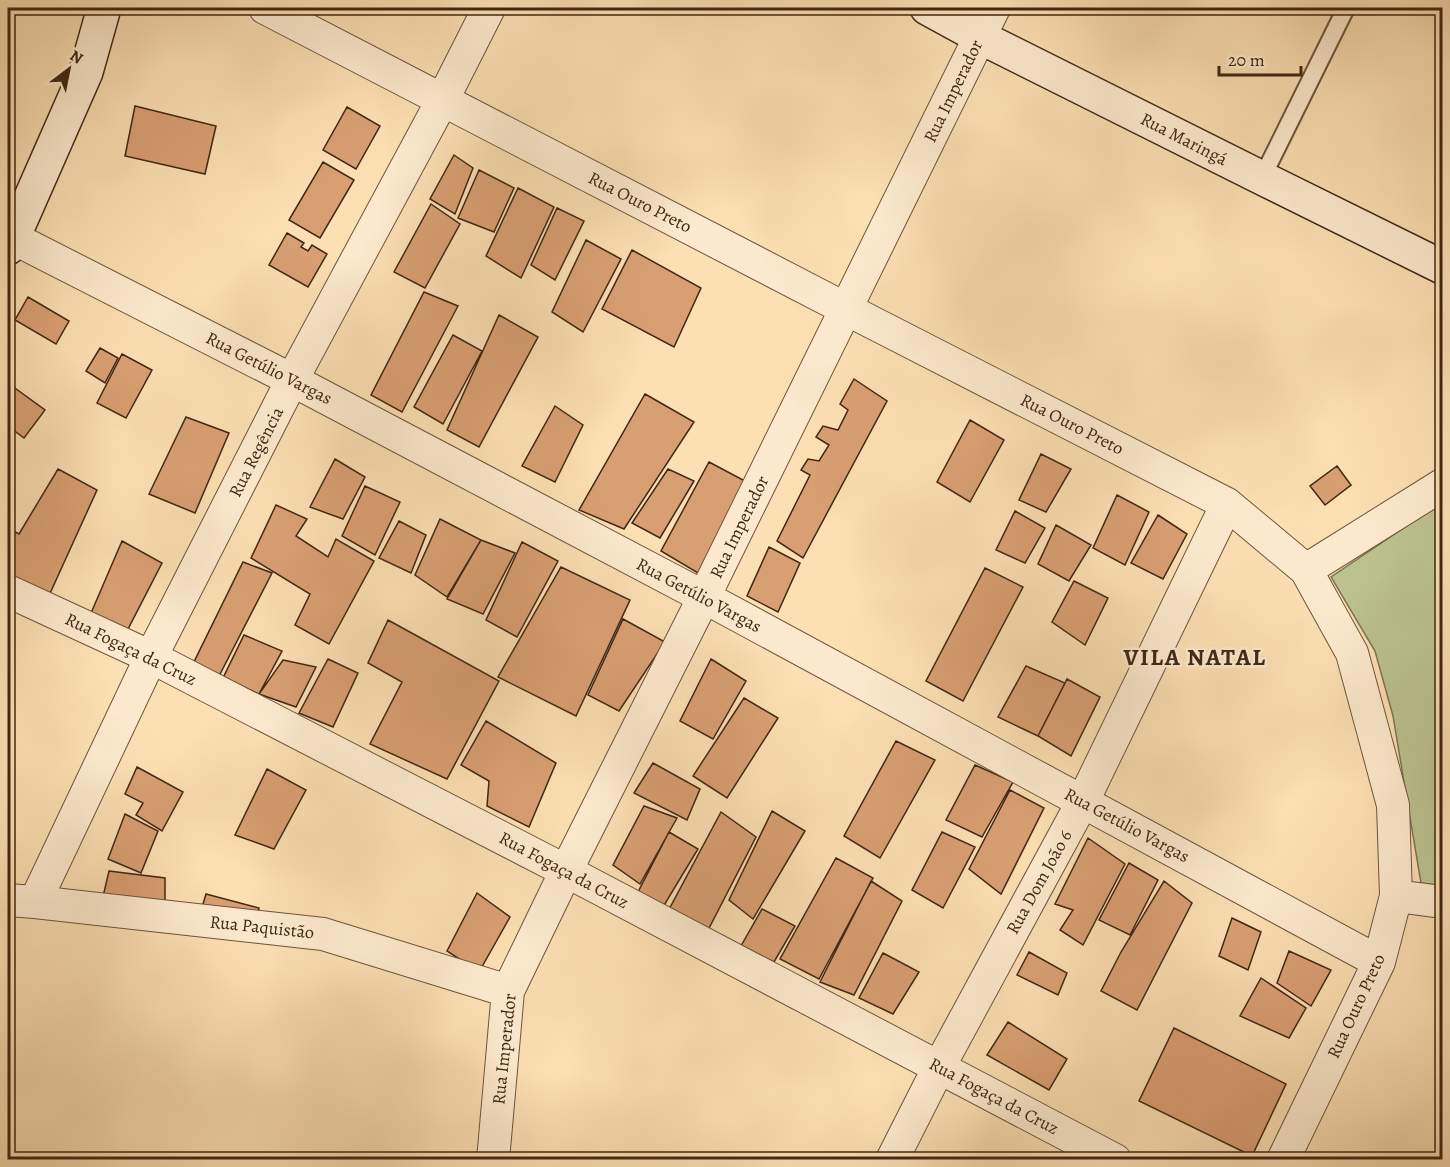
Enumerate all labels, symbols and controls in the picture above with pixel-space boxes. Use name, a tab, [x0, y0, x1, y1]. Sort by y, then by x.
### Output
street label: Rua Imperador	[918, 35, 988, 146]
north arrow	[39, 39, 99, 99]
scale bar	[1219, 39, 1302, 77]
text: N	[66, 45, 87, 70]
text: 20 m	[1228, 48, 1265, 72]
street label: Rua Maringá	[1136, 107, 1232, 171]
street label: Rua Ouro Preto	[584, 166, 696, 238]
street label: Rua Getúlio Vargas	[202, 326, 336, 410]
street label: Rua Ouro Preto	[1016, 388, 1128, 460]
street label: Rua Regência	[223, 402, 289, 501]
street label: Rua Imperador	[704, 471, 774, 582]
street label: Rua Getúlio Vargas	[632, 552, 766, 638]
street label: Rua Fogaça da Cruz	[61, 607, 201, 691]
district label: VILA NATAL	[1123, 641, 1266, 673]
street label: Rua Getúlio Vargas	[1060, 782, 1194, 868]
street label: Rua Fogaça da Cruz	[495, 826, 633, 914]
street label: Rua Dom João 6	[1000, 826, 1078, 938]
street label: Rua Paquistão	[209, 910, 315, 944]
street label: Rua Ouro Preto	[1321, 950, 1391, 1062]
street label: Rua Imperador	[486, 992, 522, 1106]
street label: Rua Fogaça da Cruz	[925, 1052, 1063, 1140]

